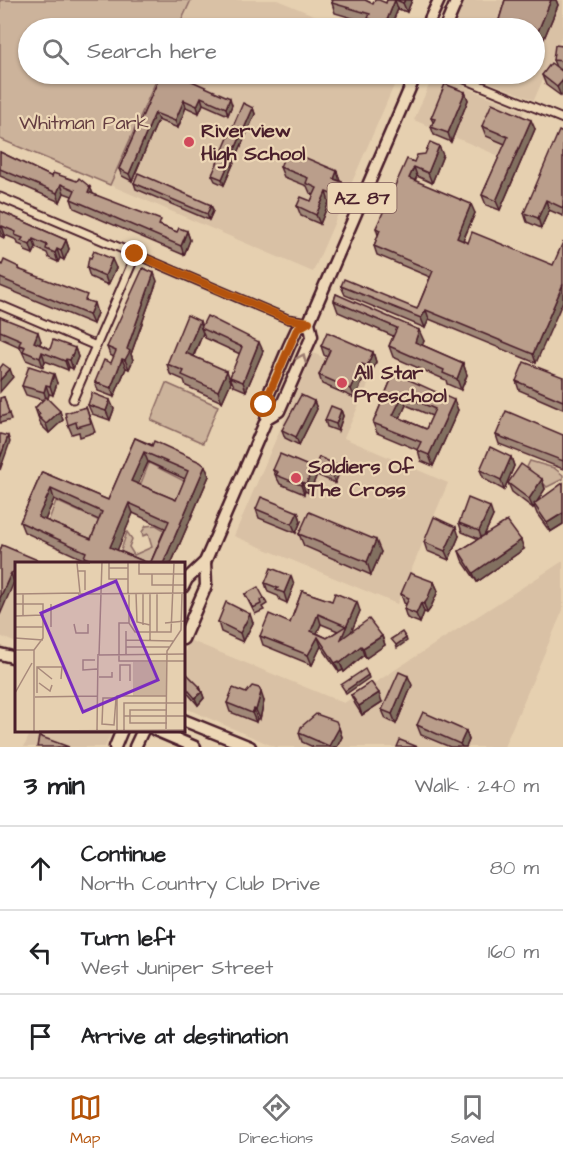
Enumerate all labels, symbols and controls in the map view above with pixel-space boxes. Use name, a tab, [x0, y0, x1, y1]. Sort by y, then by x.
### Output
search box	[18, 18, 545, 84]
icon: search	[39, 35, 72, 68]
text: Search here	[87, 36, 217, 67]
park label: Whitman Park	[19, 109, 149, 137]
place label: Riverview High School	[201, 117, 305, 169]
marker: Riverview High School	[182, 135, 196, 149]
road number: AZ 87	[328, 183, 397, 213]
route end	[121, 240, 147, 266]
one-way arrow	[295, 354, 307, 365]
place label: All Star Preschool	[354, 359, 447, 410]
marker: All Star Preschool	[335, 376, 349, 390]
route start	[250, 391, 276, 417]
place label: Soldiers Of The Cross	[307, 453, 415, 504]
marker: Soldiers Of The Cross	[289, 471, 303, 485]
inset map	[15, 562, 184, 732]
text: 3 min	[24, 768, 85, 804]
text: Walk · 240 m	[415, 772, 539, 800]
text: Continue	[81, 839, 166, 870]
icon: ahead	[24, 852, 57, 885]
text: 80 m	[490, 854, 539, 882]
text: North Country Club Drive	[81, 870, 320, 898]
text: Turn left	[81, 923, 175, 954]
icon: left	[24, 936, 57, 969]
text: 160 m	[488, 938, 539, 966]
text: West Juniper Street	[81, 954, 273, 982]
icon: arrive	[24, 1020, 57, 1053]
text: Arrive at destination	[81, 1021, 288, 1052]
tab: Map	[69, 1091, 102, 1149]
tab: Directions	[239, 1091, 313, 1149]
tab: Saved	[451, 1091, 494, 1149]

